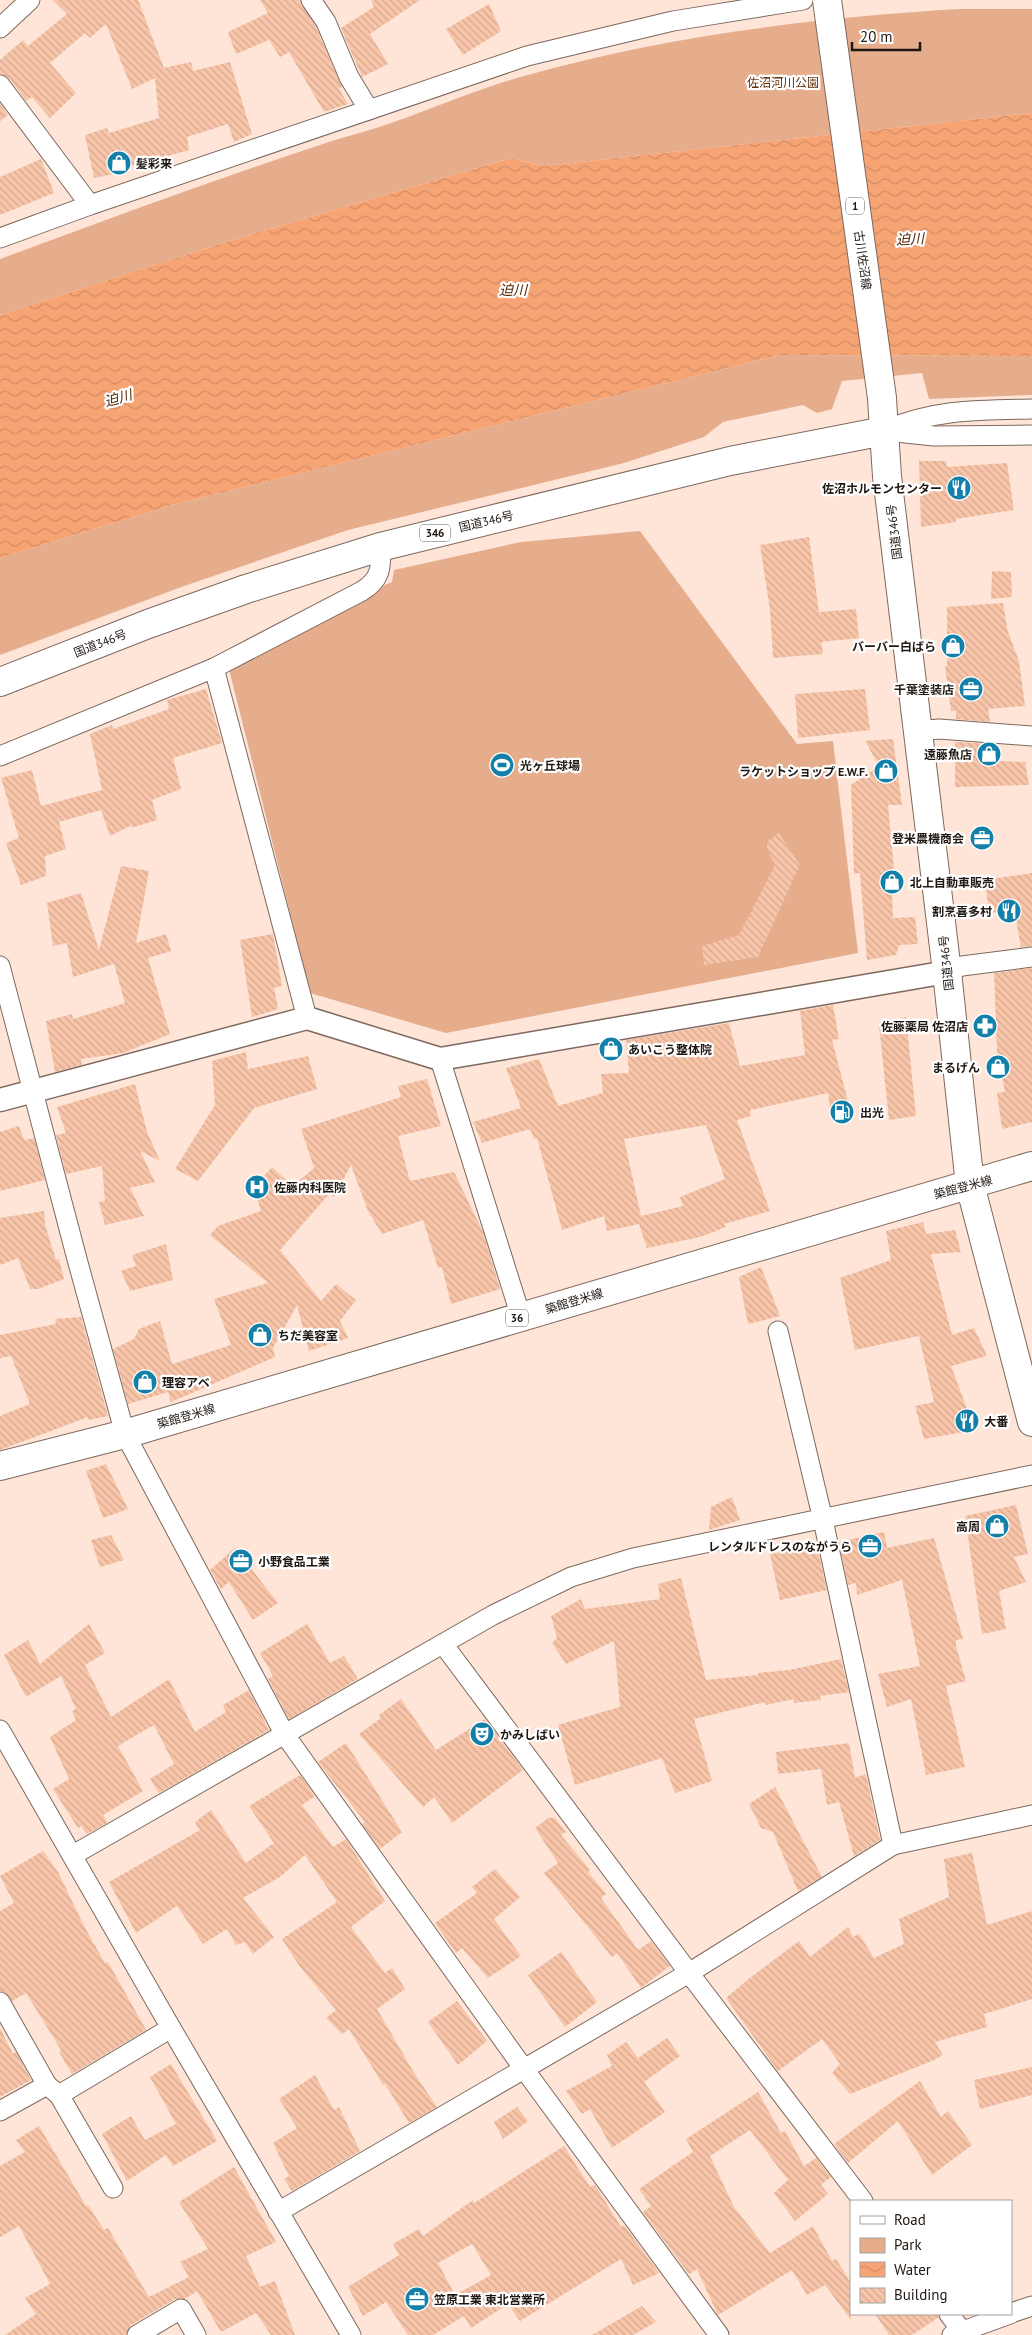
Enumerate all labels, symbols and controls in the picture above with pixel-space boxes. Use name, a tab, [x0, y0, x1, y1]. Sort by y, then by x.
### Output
scale bar	[852, 20, 920, 52]
text: 20 m	[860, 27, 893, 46]
park label: 佐沼河川公園	[747, 75, 819, 90]
shop icon: 髪彩来	[106, 150, 132, 176]
place label: 髪彩来	[136, 156, 172, 171]
road number: 1	[846, 198, 864, 215]
street label: 古川佐沼線	[851, 229, 875, 291]
water label: 迫川	[896, 229, 926, 249]
water label: 迫川	[499, 281, 529, 299]
water label: 迫川	[102, 385, 136, 411]
restaurant icon: 佐沼ホルモンセンター	[946, 475, 972, 501]
place label: 佐沼ホルモンセンター	[822, 481, 942, 496]
street label: 国道346号	[883, 503, 905, 561]
street label: 国道346号	[457, 507, 515, 535]
road number: 346	[420, 524, 450, 542]
street label: 国道346号	[71, 626, 129, 660]
shop icon: バーバー白ばら	[940, 633, 966, 659]
place label: バーバー白ばら	[852, 639, 936, 654]
office icon: 千葉塗装店	[958, 676, 984, 702]
place label: 千葉塗装店	[894, 682, 954, 697]
shop icon: 遠藤魚店	[976, 741, 1002, 767]
place label: 遠藤魚店	[924, 747, 972, 762]
sports icon: 光ヶ丘球場	[489, 752, 515, 778]
place label: 光ヶ丘球場	[520, 758, 580, 773]
shop icon: ラケットショップ E.W.F.	[873, 758, 899, 784]
place label: ラケットショップ E.W.F.	[739, 764, 868, 779]
office icon: 登米農機商会	[969, 825, 995, 851]
place label: 登米農機商会	[892, 831, 964, 846]
shop icon: 北上自動車販売	[879, 869, 905, 895]
place label: 北上自動車販売	[910, 875, 994, 890]
restaurant icon: 割烹喜多村	[996, 898, 1022, 924]
place label: 割烹喜多村	[932, 904, 992, 919]
street label: 国道346号	[936, 935, 956, 991]
pharmacy icon: 佐藤薬局 佐沼店	[972, 1013, 998, 1039]
place label: 佐藤薬局 佐沼店	[881, 1019, 968, 1034]
shop icon: あいこう整体院	[598, 1036, 624, 1062]
place label: あいこう整体院	[628, 1042, 712, 1057]
shop icon: まるげん	[985, 1054, 1011, 1080]
place label: まるげん	[932, 1060, 980, 1075]
fuel station icon: 出光	[829, 1099, 855, 1125]
place label: 出光	[860, 1105, 884, 1120]
street label: 築館登米線	[932, 1172, 994, 1202]
hospital icon: 佐藤内科医院	[244, 1174, 270, 1200]
place label: 佐藤内科医院	[274, 1180, 346, 1195]
street label: 築館登米線	[543, 1285, 605, 1317]
road number: 36	[506, 1310, 528, 1326]
shop icon: ちだ美容室	[247, 1322, 273, 1348]
place label: ちだ美容室	[278, 1328, 338, 1343]
shop icon: 理容アベ	[132, 1369, 158, 1395]
place label: 理容アベ	[162, 1375, 210, 1390]
street label: 築館登米線	[155, 1401, 217, 1431]
restaurant icon: 大番	[954, 1408, 980, 1434]
place label: 大番	[984, 1414, 1009, 1429]
shop icon: 高周	[984, 1513, 1010, 1539]
place label: 高周	[956, 1519, 980, 1534]
office icon: レンタルドレスのながうら	[857, 1533, 883, 1559]
place label: レンタルドレスのながうら	[708, 1539, 852, 1554]
office icon: 小野食品工業	[228, 1548, 254, 1574]
place label: 小野食品工業	[258, 1554, 330, 1569]
theatre icon: かみしばい	[469, 1721, 495, 1747]
place label: かみしばい	[500, 1727, 560, 1742]
legend	[850, 2200, 1012, 2315]
text: Road	[894, 2210, 926, 2229]
text: Park	[894, 2235, 922, 2254]
text: Water	[894, 2260, 931, 2279]
text: Building	[894, 2285, 948, 2304]
office icon: 笠原工業 東北営業所	[404, 2286, 430, 2312]
place label: 笠原工業 東北営業所	[433, 2292, 545, 2307]

